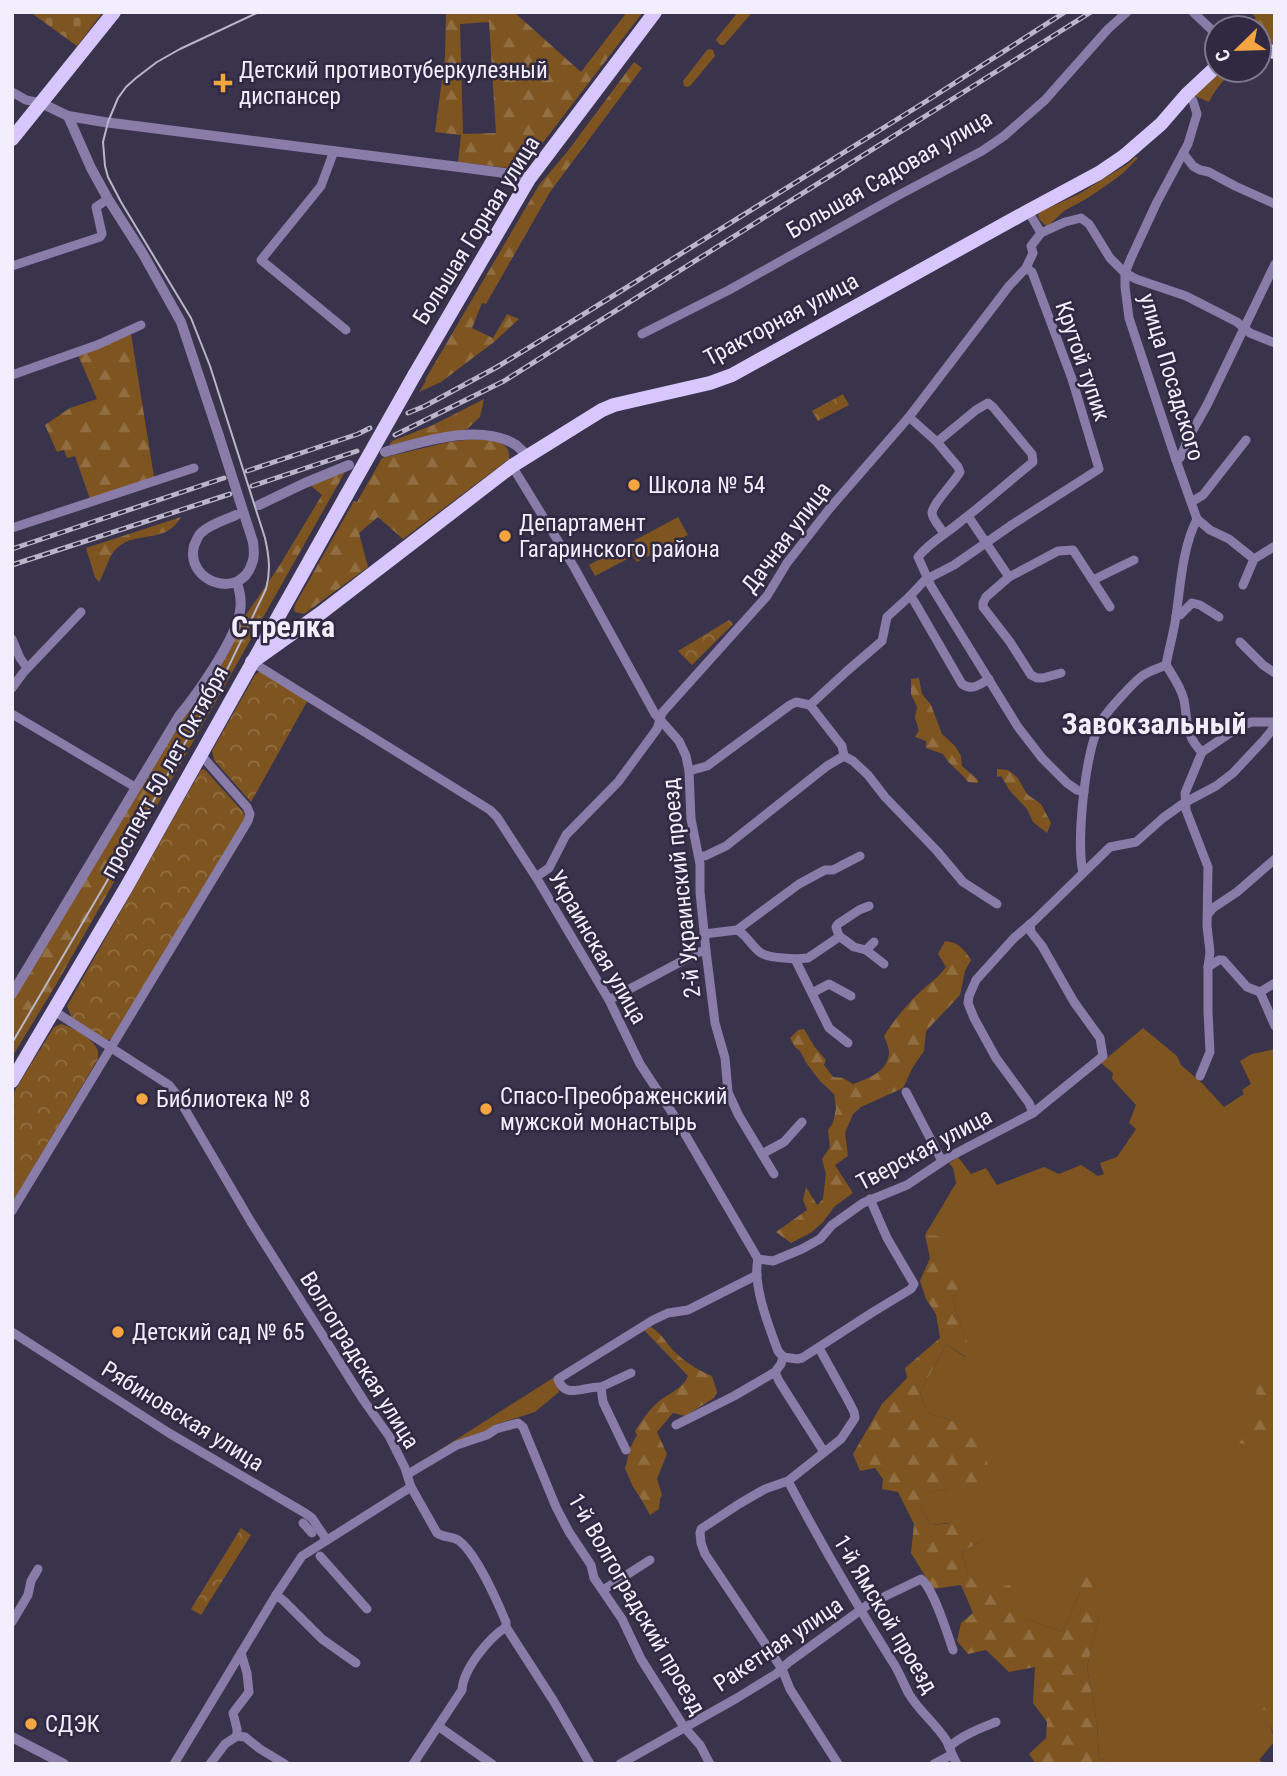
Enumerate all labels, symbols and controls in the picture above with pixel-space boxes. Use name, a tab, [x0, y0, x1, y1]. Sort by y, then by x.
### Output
north arrow	[1203, 14, 1273, 84]
text: С	[1210, 46, 1236, 65]
place label: Детский противотуберкулезный диспансер	[239, 57, 548, 110]
marker: Детский противотуберкулезный диспансер	[213, 73, 233, 93]
street label: Большая Садовая улица	[782, 105, 997, 244]
street label: Большая Горная улица	[407, 131, 545, 329]
street label: Тракторная улица	[699, 267, 863, 372]
street label: улица Посадского	[1133, 290, 1210, 464]
street label: Крутой тупик	[1049, 298, 1116, 425]
place label: Школа № 54	[648, 472, 765, 499]
street label: Дачная улица	[736, 476, 837, 598]
marker: Школа № 54	[626, 477, 642, 493]
place label: Департамент Гагаринского района	[519, 510, 720, 563]
marker: Департамент Гагаринского района	[497, 528, 513, 544]
district label: Стрелка	[231, 609, 335, 644]
street label: проспект 50 лет Октября	[95, 661, 234, 883]
district label: Завокзальный	[1062, 706, 1246, 741]
street label: 2-й Украинский проезд	[657, 777, 706, 999]
street label: Украинская улица	[543, 866, 653, 1029]
place label: Спасо-Преображенский мужской монастырь	[500, 1083, 728, 1136]
place label: Библиотека № 8	[156, 1086, 310, 1113]
marker: Библиотека № 8	[134, 1091, 150, 1107]
marker: Спасо-Преображенский мужской монастырь	[478, 1101, 494, 1117]
street label: Тверская улица	[852, 1102, 996, 1196]
street label: Волгоградская улица	[294, 1267, 425, 1454]
place label: Детский сад № 65	[132, 1319, 305, 1346]
marker: Детский сад № 65	[110, 1324, 126, 1340]
street label: Рябиновская улица	[97, 1356, 269, 1477]
street label: 1-й Волгоградский проезд	[562, 1489, 711, 1720]
street label: 1-й Ямской проезд	[828, 1530, 943, 1698]
street label: Ракетная улица	[709, 1591, 848, 1697]
place label: СДЭК	[45, 1711, 100, 1738]
marker: СДЭК	[23, 1716, 39, 1732]

